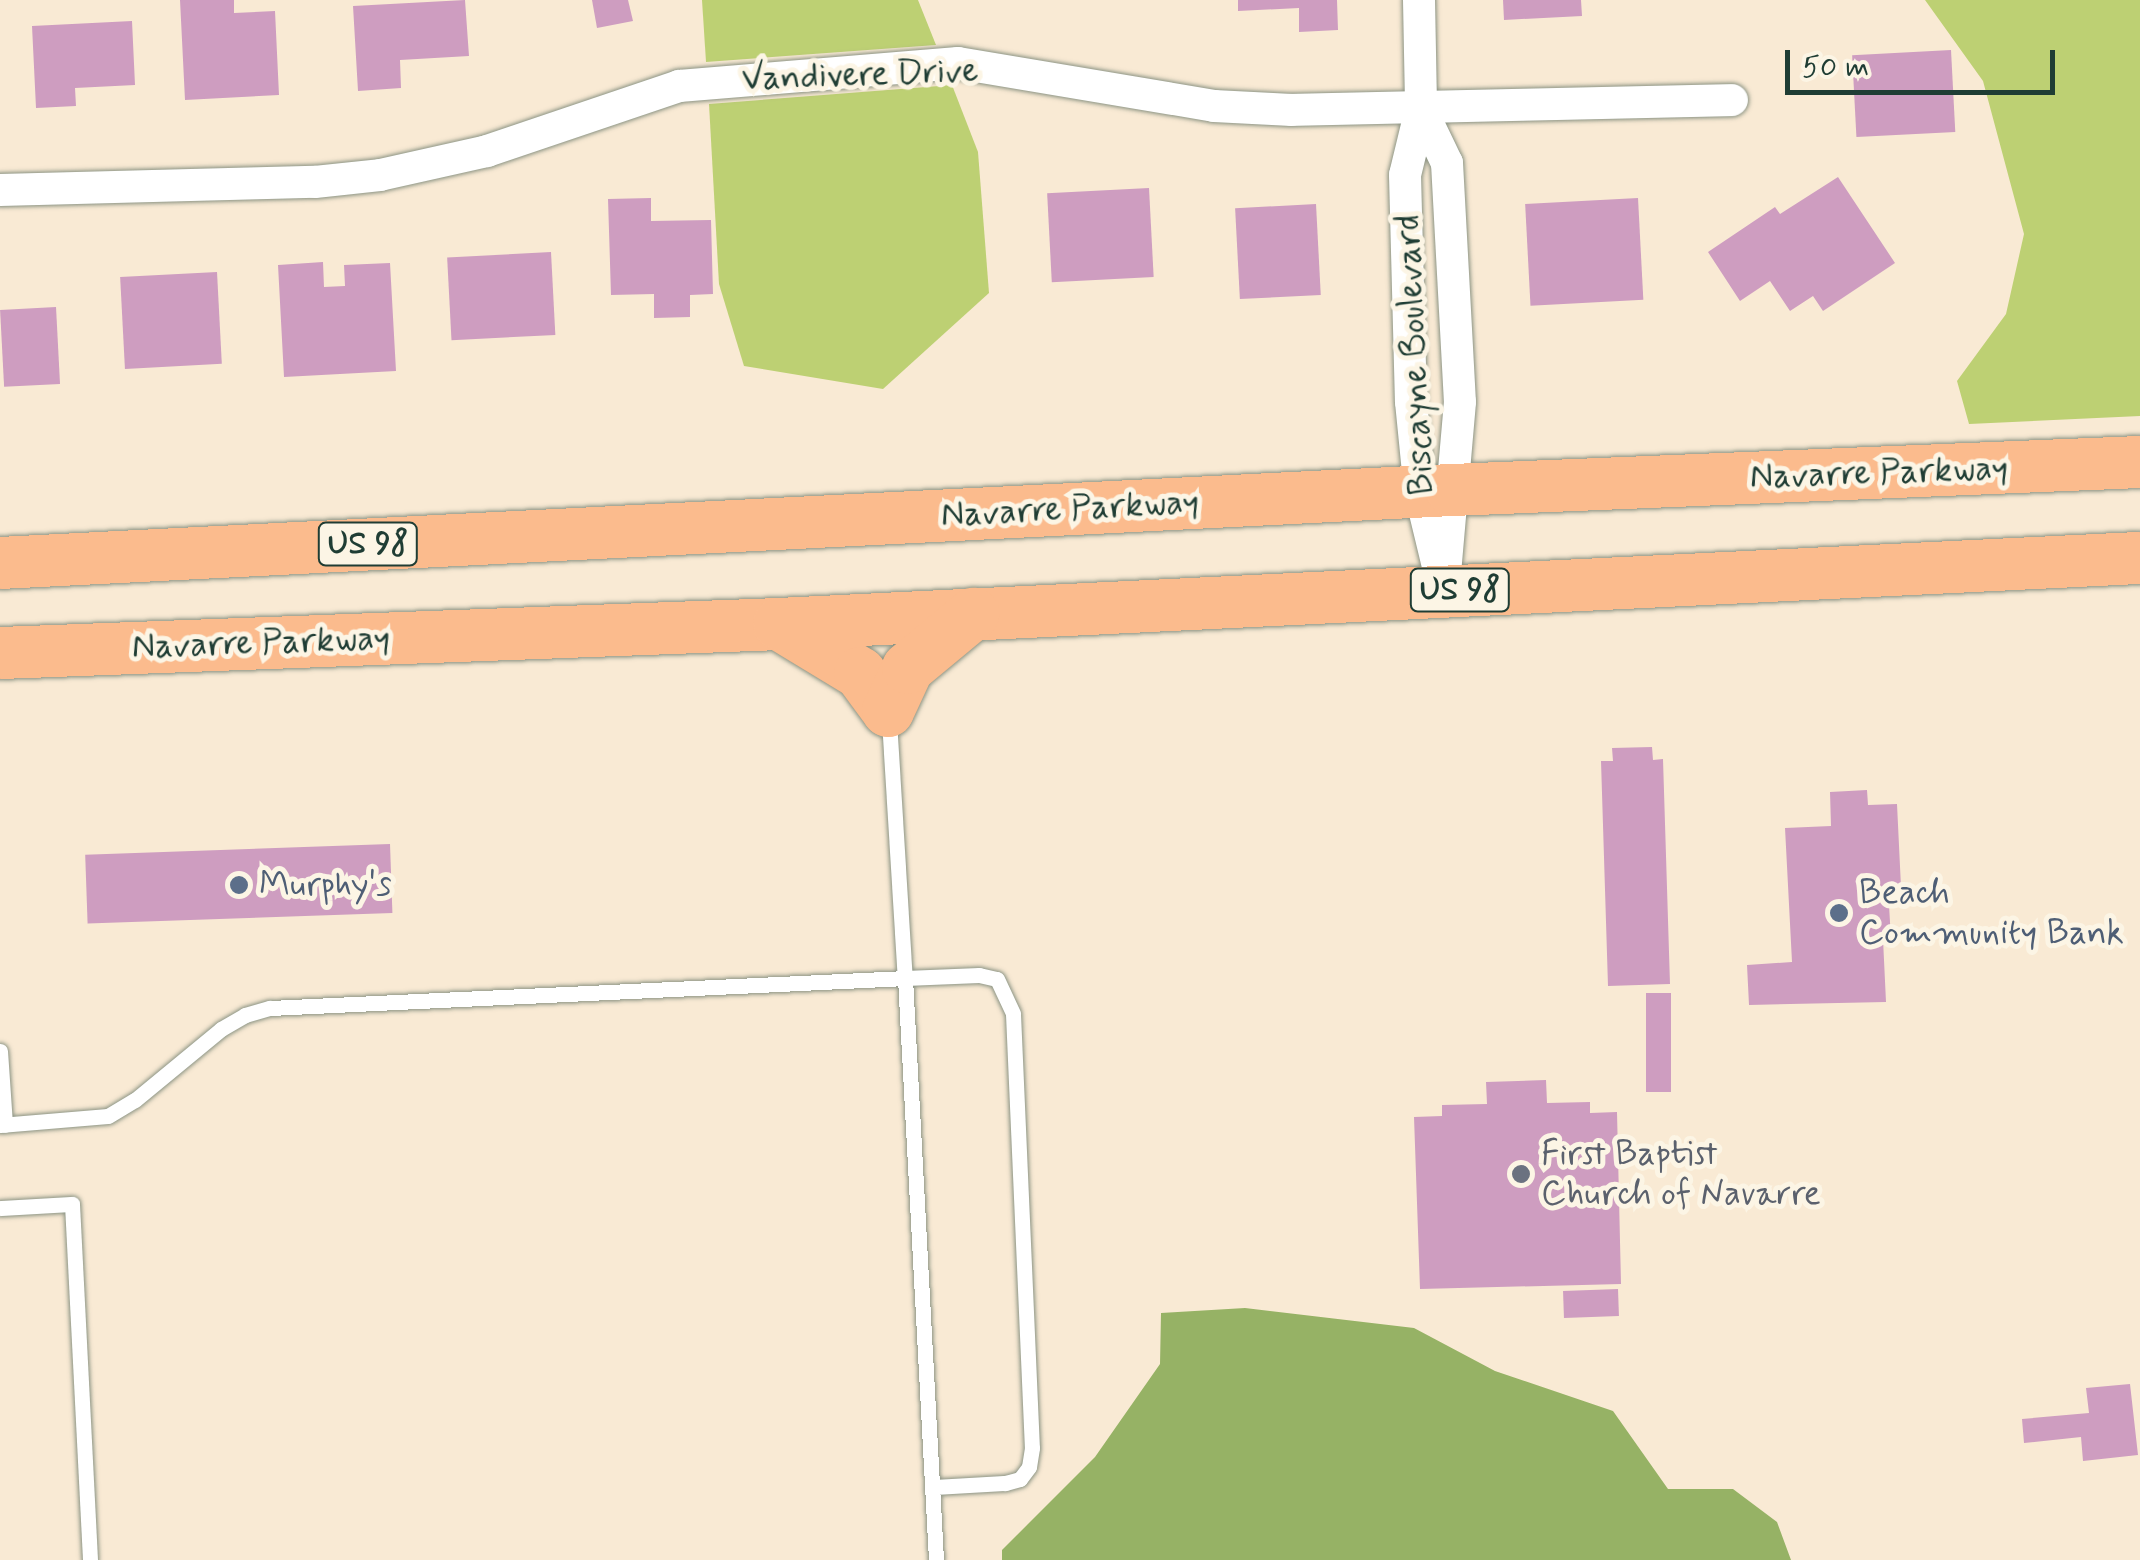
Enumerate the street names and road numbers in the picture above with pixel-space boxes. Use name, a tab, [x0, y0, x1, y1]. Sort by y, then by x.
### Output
street label: Vandivere Drive	[743, 50, 977, 100]
street label: Biscayne Boulevard	[1387, 215, 1443, 495]
street label: Navarre Parkway	[1749, 447, 2009, 499]
street label: Navarre Parkway	[940, 481, 1200, 537]
road number: US 98	[316, 517, 420, 571]
road number: US 98	[1408, 563, 1512, 617]
street label: Navarre Parkway	[131, 617, 391, 669]

